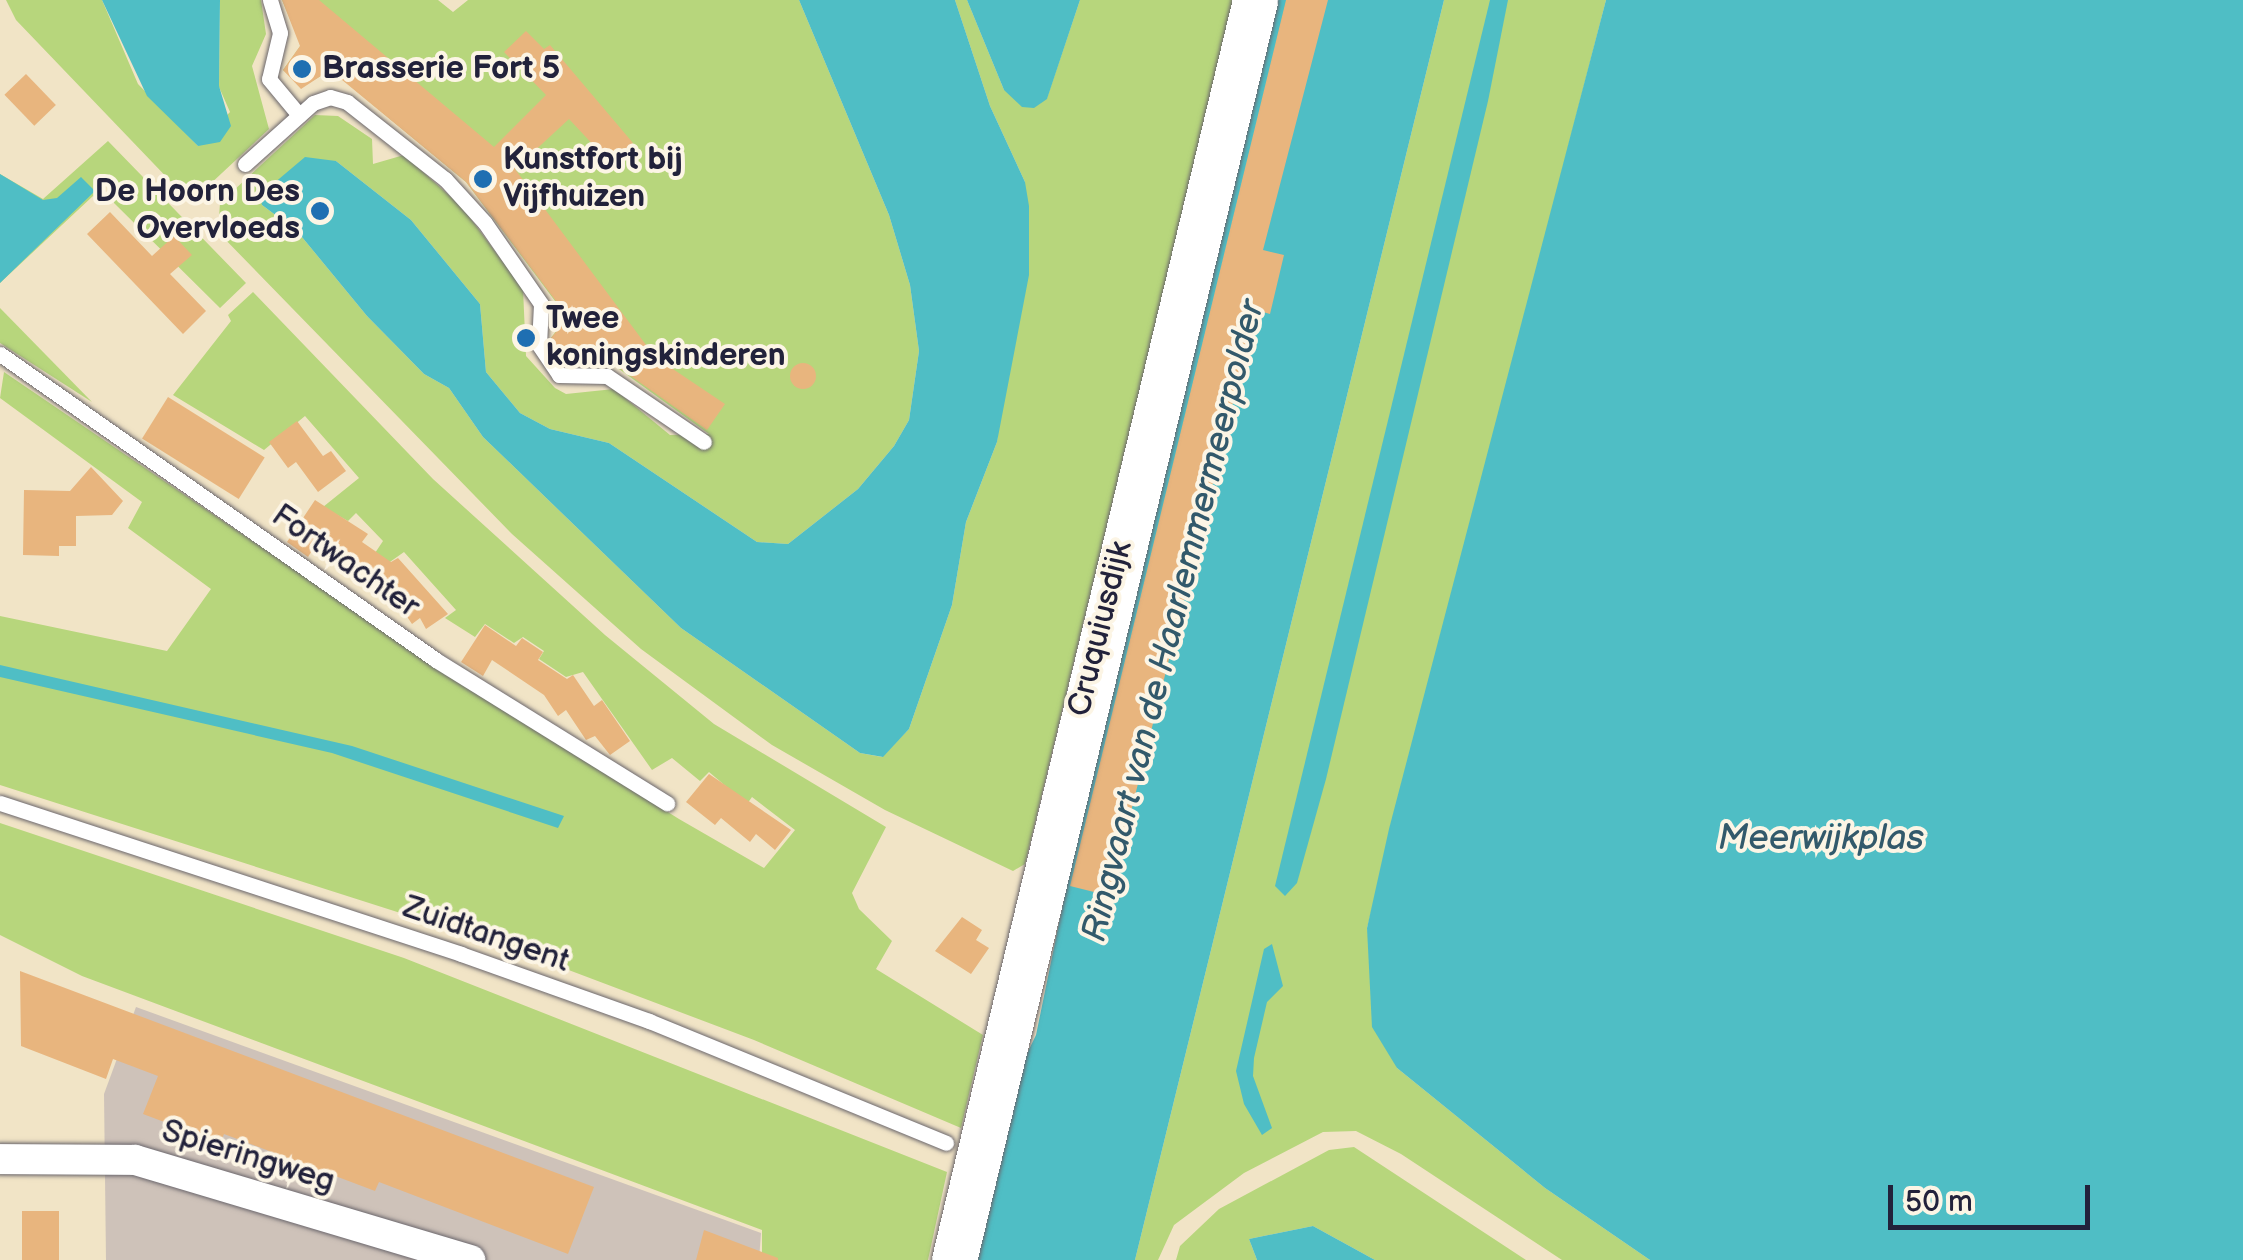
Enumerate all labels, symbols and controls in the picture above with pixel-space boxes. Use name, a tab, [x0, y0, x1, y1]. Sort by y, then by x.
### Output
place label: Brasserie Fort 5	[322, 50, 560, 88]
marker: Brasserie Fort 5	[291, 58, 313, 80]
place label: Kunstfort bij Vijfhuizen	[503, 142, 683, 217]
marker: Kunstfort bij Vijfhuizen	[472, 168, 494, 190]
place label: De Hoorn Des Overvloeds	[95, 174, 300, 249]
marker: De Hoorn Des Overvloeds	[309, 200, 331, 222]
water label: Ringvaart van de Haarlemmermeerpolder	[1074, 296, 1274, 946]
place label: Twee koningskinderen	[546, 301, 786, 376]
marker: Twee koningskinderen	[515, 327, 537, 349]
street label: Fortwachter	[264, 497, 426, 627]
street label: Cruquiusdijk	[1061, 538, 1141, 720]
water label: Meerwijkplas	[1718, 818, 1924, 860]
street label: Zuidtangent	[398, 889, 574, 981]
street label: Spieringweg	[157, 1113, 339, 1201]
scale bar	[1893, 1165, 2096, 1227]
text: 50 m	[1905, 1184, 1973, 1220]

